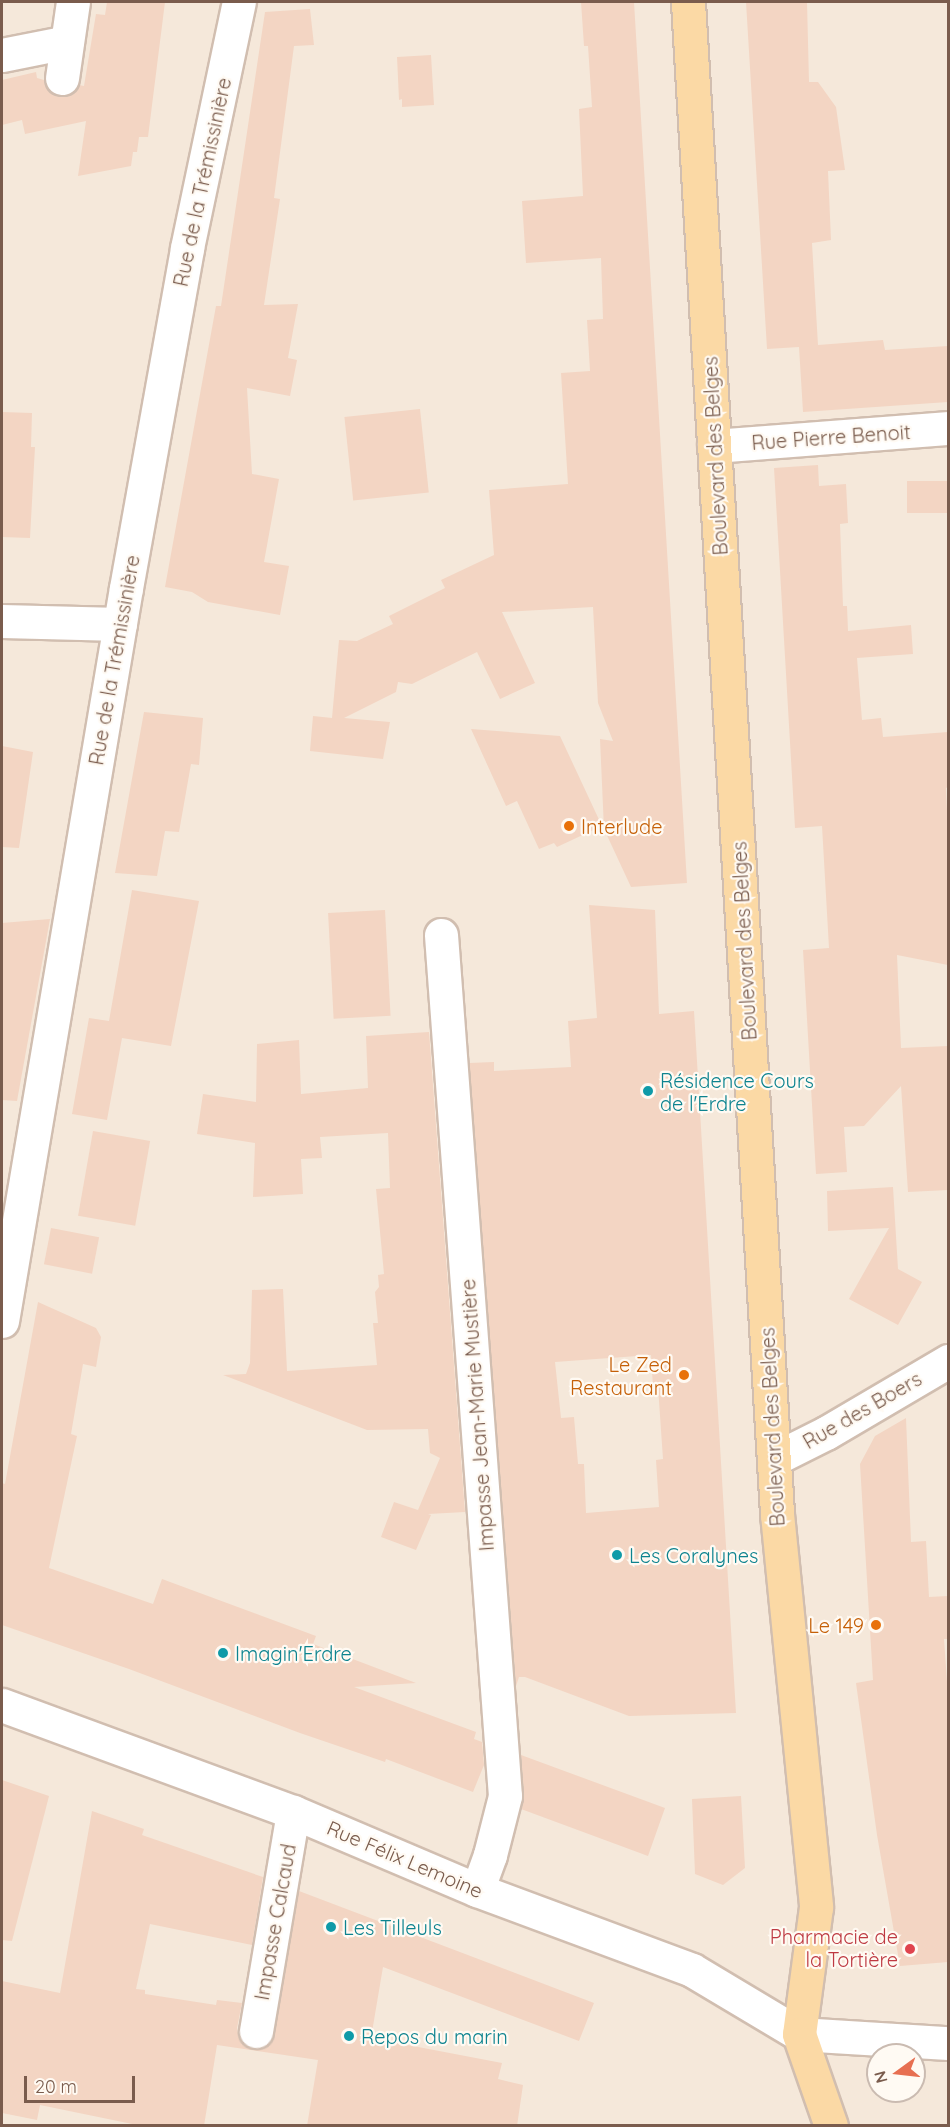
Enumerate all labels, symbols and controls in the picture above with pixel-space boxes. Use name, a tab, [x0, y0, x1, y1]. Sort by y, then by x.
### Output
street label: Rue de la Trémissinière	[168, 75, 236, 289]
street label: Boulevard des Belges	[698, 356, 732, 556]
street label: Rue Pierre Benoit	[751, 419, 911, 455]
street label: Rue de la Trémissinière	[84, 553, 144, 767]
place label: Interlude	[581, 814, 663, 838]
marker: Interlude	[562, 819, 576, 833]
street label: Boulevard des Belges	[727, 841, 761, 1041]
place label: Résidence Cours de l'Erdre	[660, 1068, 814, 1115]
marker: Résidence Cours de l'Erdre	[641, 1084, 655, 1098]
street label: Impasse Jean-Marie Mustière	[456, 1278, 498, 1552]
street label: Boulevard des Belges	[755, 1327, 789, 1527]
place label: Le Zed Restaurant	[570, 1352, 672, 1399]
street label: Rue des Boers	[798, 1366, 926, 1454]
marker: Le Zed Restaurant	[677, 1368, 691, 1382]
place label: Les Coralynes	[629, 1543, 758, 1567]
marker: Les Coralynes	[610, 1548, 624, 1562]
place label: Le 149	[808, 1613, 864, 1637]
marker: Le 149	[869, 1618, 883, 1632]
place label: Imagin'Erdre	[235, 1641, 352, 1665]
marker: Imagin'Erdre	[216, 1646, 230, 1660]
street label: Rue Félix Lemoine	[323, 1815, 487, 1903]
street label: Impasse Calcaud	[249, 1842, 301, 2002]
place label: Les Tilleuls	[343, 1915, 442, 1939]
marker: Les Tilleuls	[324, 1920, 338, 1934]
place label: Pharmacie de la Tortière	[770, 1925, 898, 1972]
marker: Pharmacie de la Tortière	[903, 1942, 917, 1956]
place label: Repos du marin	[361, 2024, 508, 2048]
marker: Repos du marin	[342, 2029, 356, 2043]
north arrow	[866, 2043, 926, 2103]
scale bar	[27, 2064, 138, 2102]
text: N	[869, 2069, 892, 2085]
text: 20 m	[35, 2075, 77, 2098]

